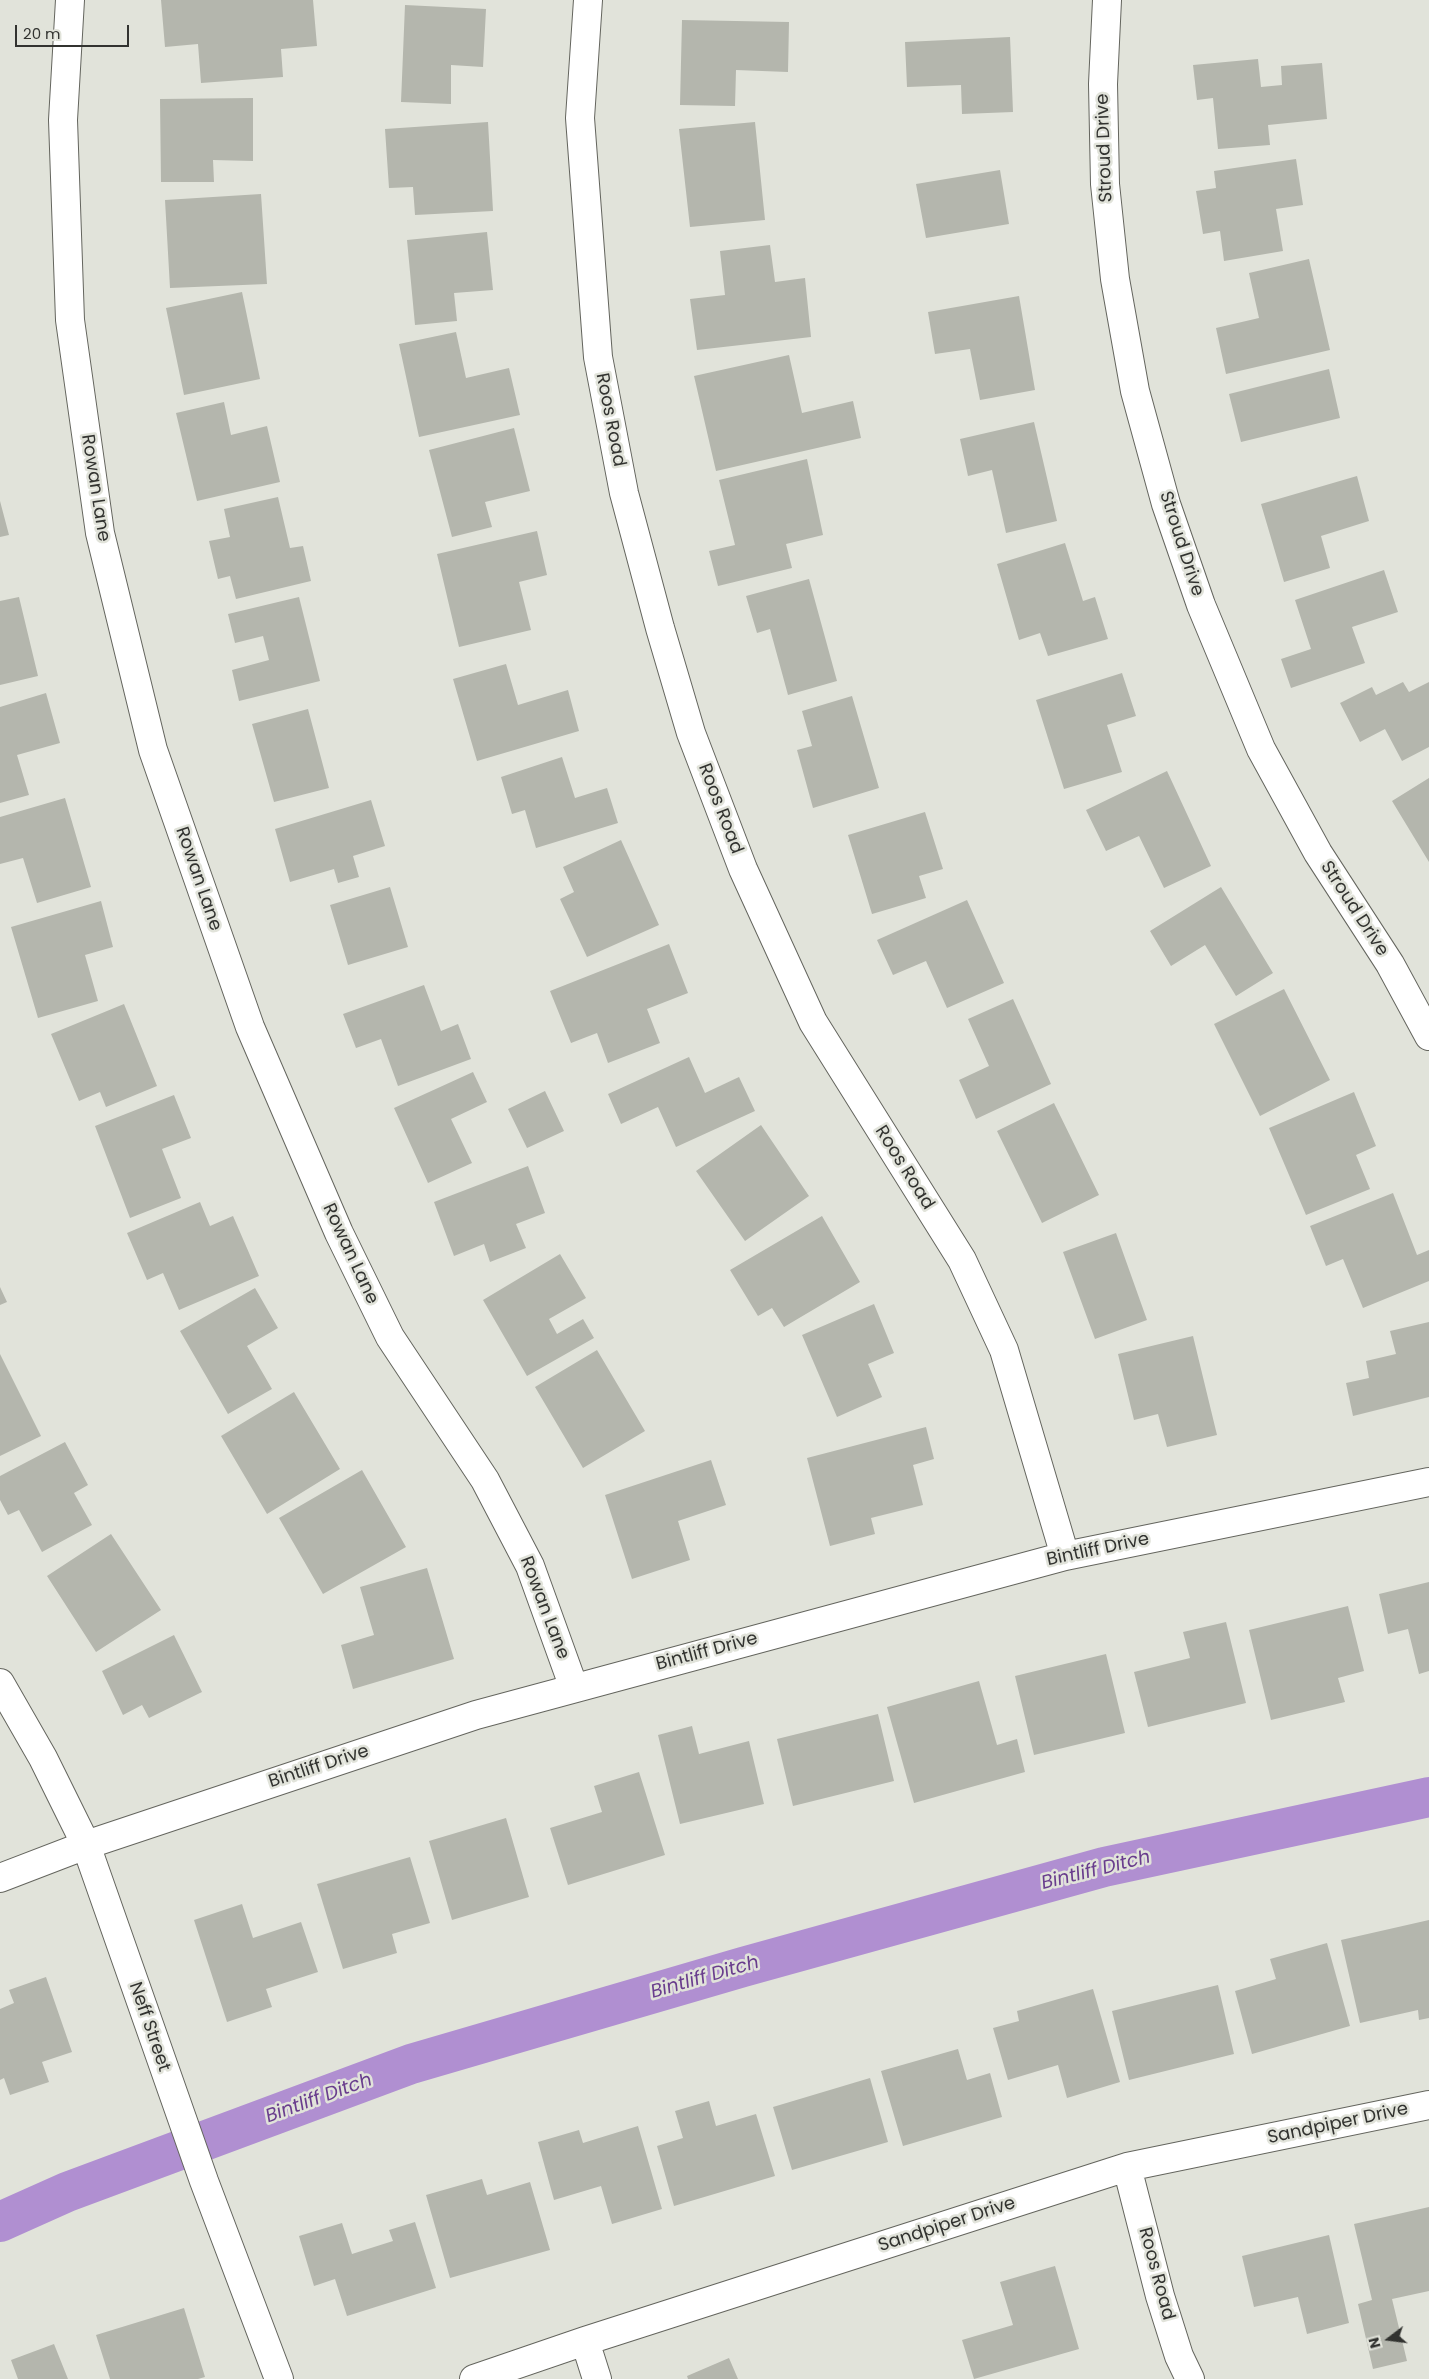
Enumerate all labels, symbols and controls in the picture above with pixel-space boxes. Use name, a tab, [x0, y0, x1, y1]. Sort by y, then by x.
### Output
scale bar	[18, 15, 131, 47]
text: 20 m	[23, 23, 61, 44]
street label: Stroud Drive	[1092, 93, 1118, 203]
street label: Roos Road	[590, 371, 630, 469]
street label: Rowan Lane	[76, 433, 114, 543]
street label: Stroud Drive	[1154, 489, 1208, 599]
street label: Roos Road	[693, 761, 747, 857]
street label: Rowan Lane	[170, 824, 226, 934]
street label: Stroud Drive	[1315, 857, 1393, 961]
street label: Roos Road	[870, 1122, 938, 1214]
street label: Rowan Lane	[317, 1200, 383, 1308]
street label: Bintliff Drive	[1045, 1529, 1151, 1571]
street label: Rowan Lane	[515, 1554, 573, 1662]
street label: Bintliff Drive	[654, 1628, 760, 1676]
street label: Bintliff Drive	[266, 1741, 372, 1793]
water label: Bintliff Ditch	[1039, 1846, 1153, 1896]
water label: Bintliff Ditch	[648, 1952, 762, 2004]
street label: Neff Street	[124, 1979, 174, 2075]
water label: Bintliff Ditch	[263, 2069, 375, 2129]
street label: Sandpiper Drive	[1266, 2099, 1410, 2149]
street label: Sandpiper Drive	[876, 2193, 1018, 2257]
street label: Roos Road	[1133, 2225, 1179, 2323]
north arrow	[1364, 2314, 1414, 2364]
text: N	[1363, 2335, 1386, 2351]

